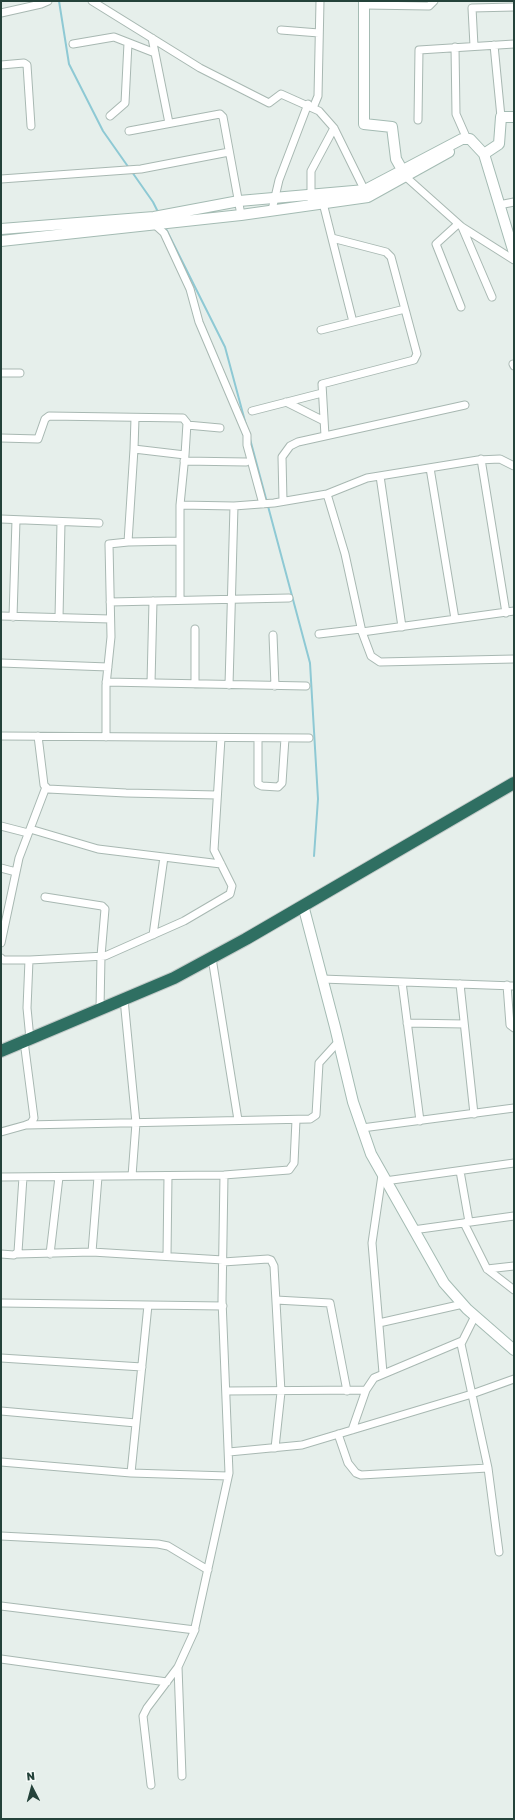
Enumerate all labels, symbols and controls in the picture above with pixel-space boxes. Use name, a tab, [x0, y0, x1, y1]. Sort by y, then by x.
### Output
north arrow	[12, 1768, 52, 1808]
text: N	[26, 1769, 36, 1782]

